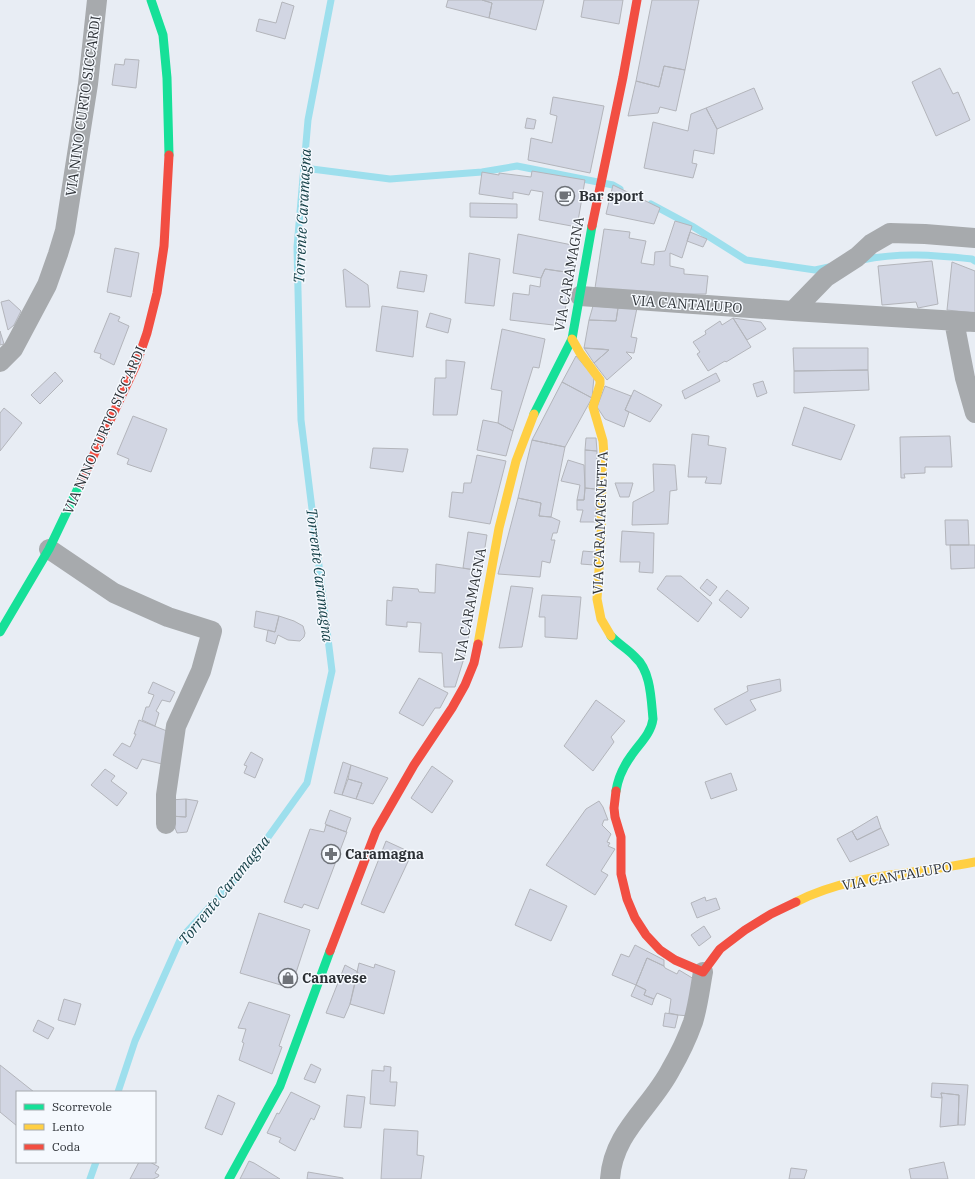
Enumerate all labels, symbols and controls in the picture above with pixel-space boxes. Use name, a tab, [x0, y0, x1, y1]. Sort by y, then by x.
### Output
street label: VIA NINO CURTO SICCARDI	[61, 14, 105, 197]
water label: Torrente Caramagna	[289, 147, 315, 284]
cafe icon: Bar sport	[554, 185, 576, 207]
place label: Bar sport	[579, 187, 644, 205]
street label: VIA CARAMAGNA	[550, 215, 588, 333]
street label: VIA CANTALUPO	[631, 291, 743, 317]
street label: VIA NINO CURTO SICCARDI	[59, 343, 149, 517]
street label: VIA CARAMAGNETTA	[589, 451, 612, 595]
water label: Torrente Caramagna	[302, 507, 338, 644]
street label: VIA CARAMAGNA	[450, 546, 490, 664]
water label: Torrente Caramagna	[174, 831, 274, 948]
pharmacy icon: Caramagna	[320, 843, 342, 865]
place label: Caramagna	[345, 845, 424, 863]
street label: VIA CANTALUPO	[841, 857, 953, 895]
shop icon: Canavese	[277, 967, 299, 989]
place label: Canavese	[302, 969, 367, 987]
legend	[16, 1091, 156, 1163]
text: Scorrevole	[52, 1099, 112, 1114]
text: Lento	[52, 1119, 84, 1134]
text: Coda	[52, 1139, 81, 1154]

